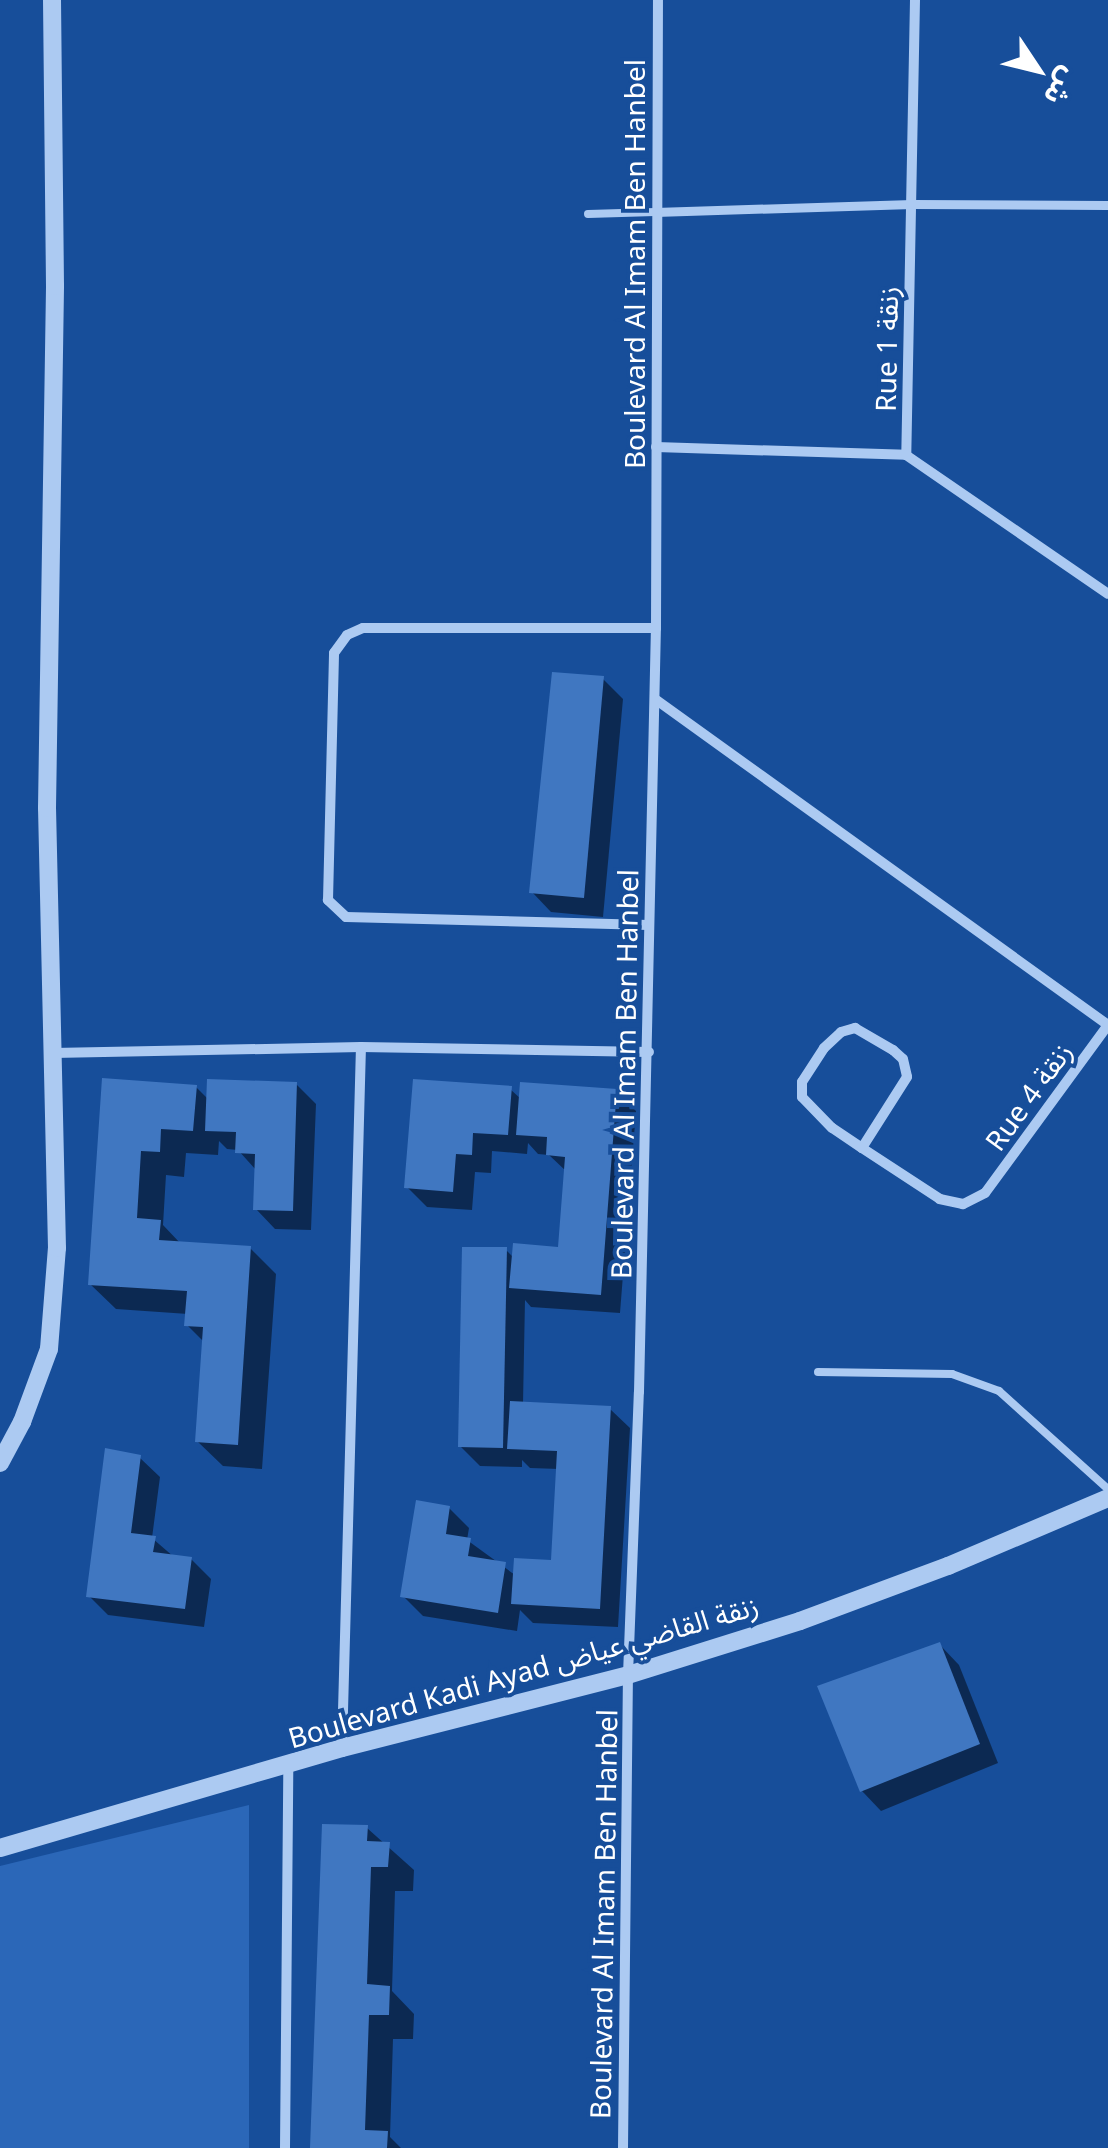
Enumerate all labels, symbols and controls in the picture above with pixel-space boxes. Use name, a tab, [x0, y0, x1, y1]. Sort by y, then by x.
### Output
north arrow	[988, 20, 1088, 120]
street label: Boulevard Al Imam Ben Hanbel	[617, 59, 651, 469]
text: ش	[1036, 61, 1089, 114]
street label: Rue 1 زنقة	[868, 286, 904, 412]
street label: Boulevard Al Imam Ben Hanbel	[604, 869, 644, 1279]
street label: Rue 4 زنقة	[978, 1035, 1078, 1157]
street label: Boulevard Kadi Ayad زنقة القاضي عياض	[284, 1588, 762, 1754]
street label: Boulevard Al Imam Ben Hanbel	[583, 1709, 623, 2119]

